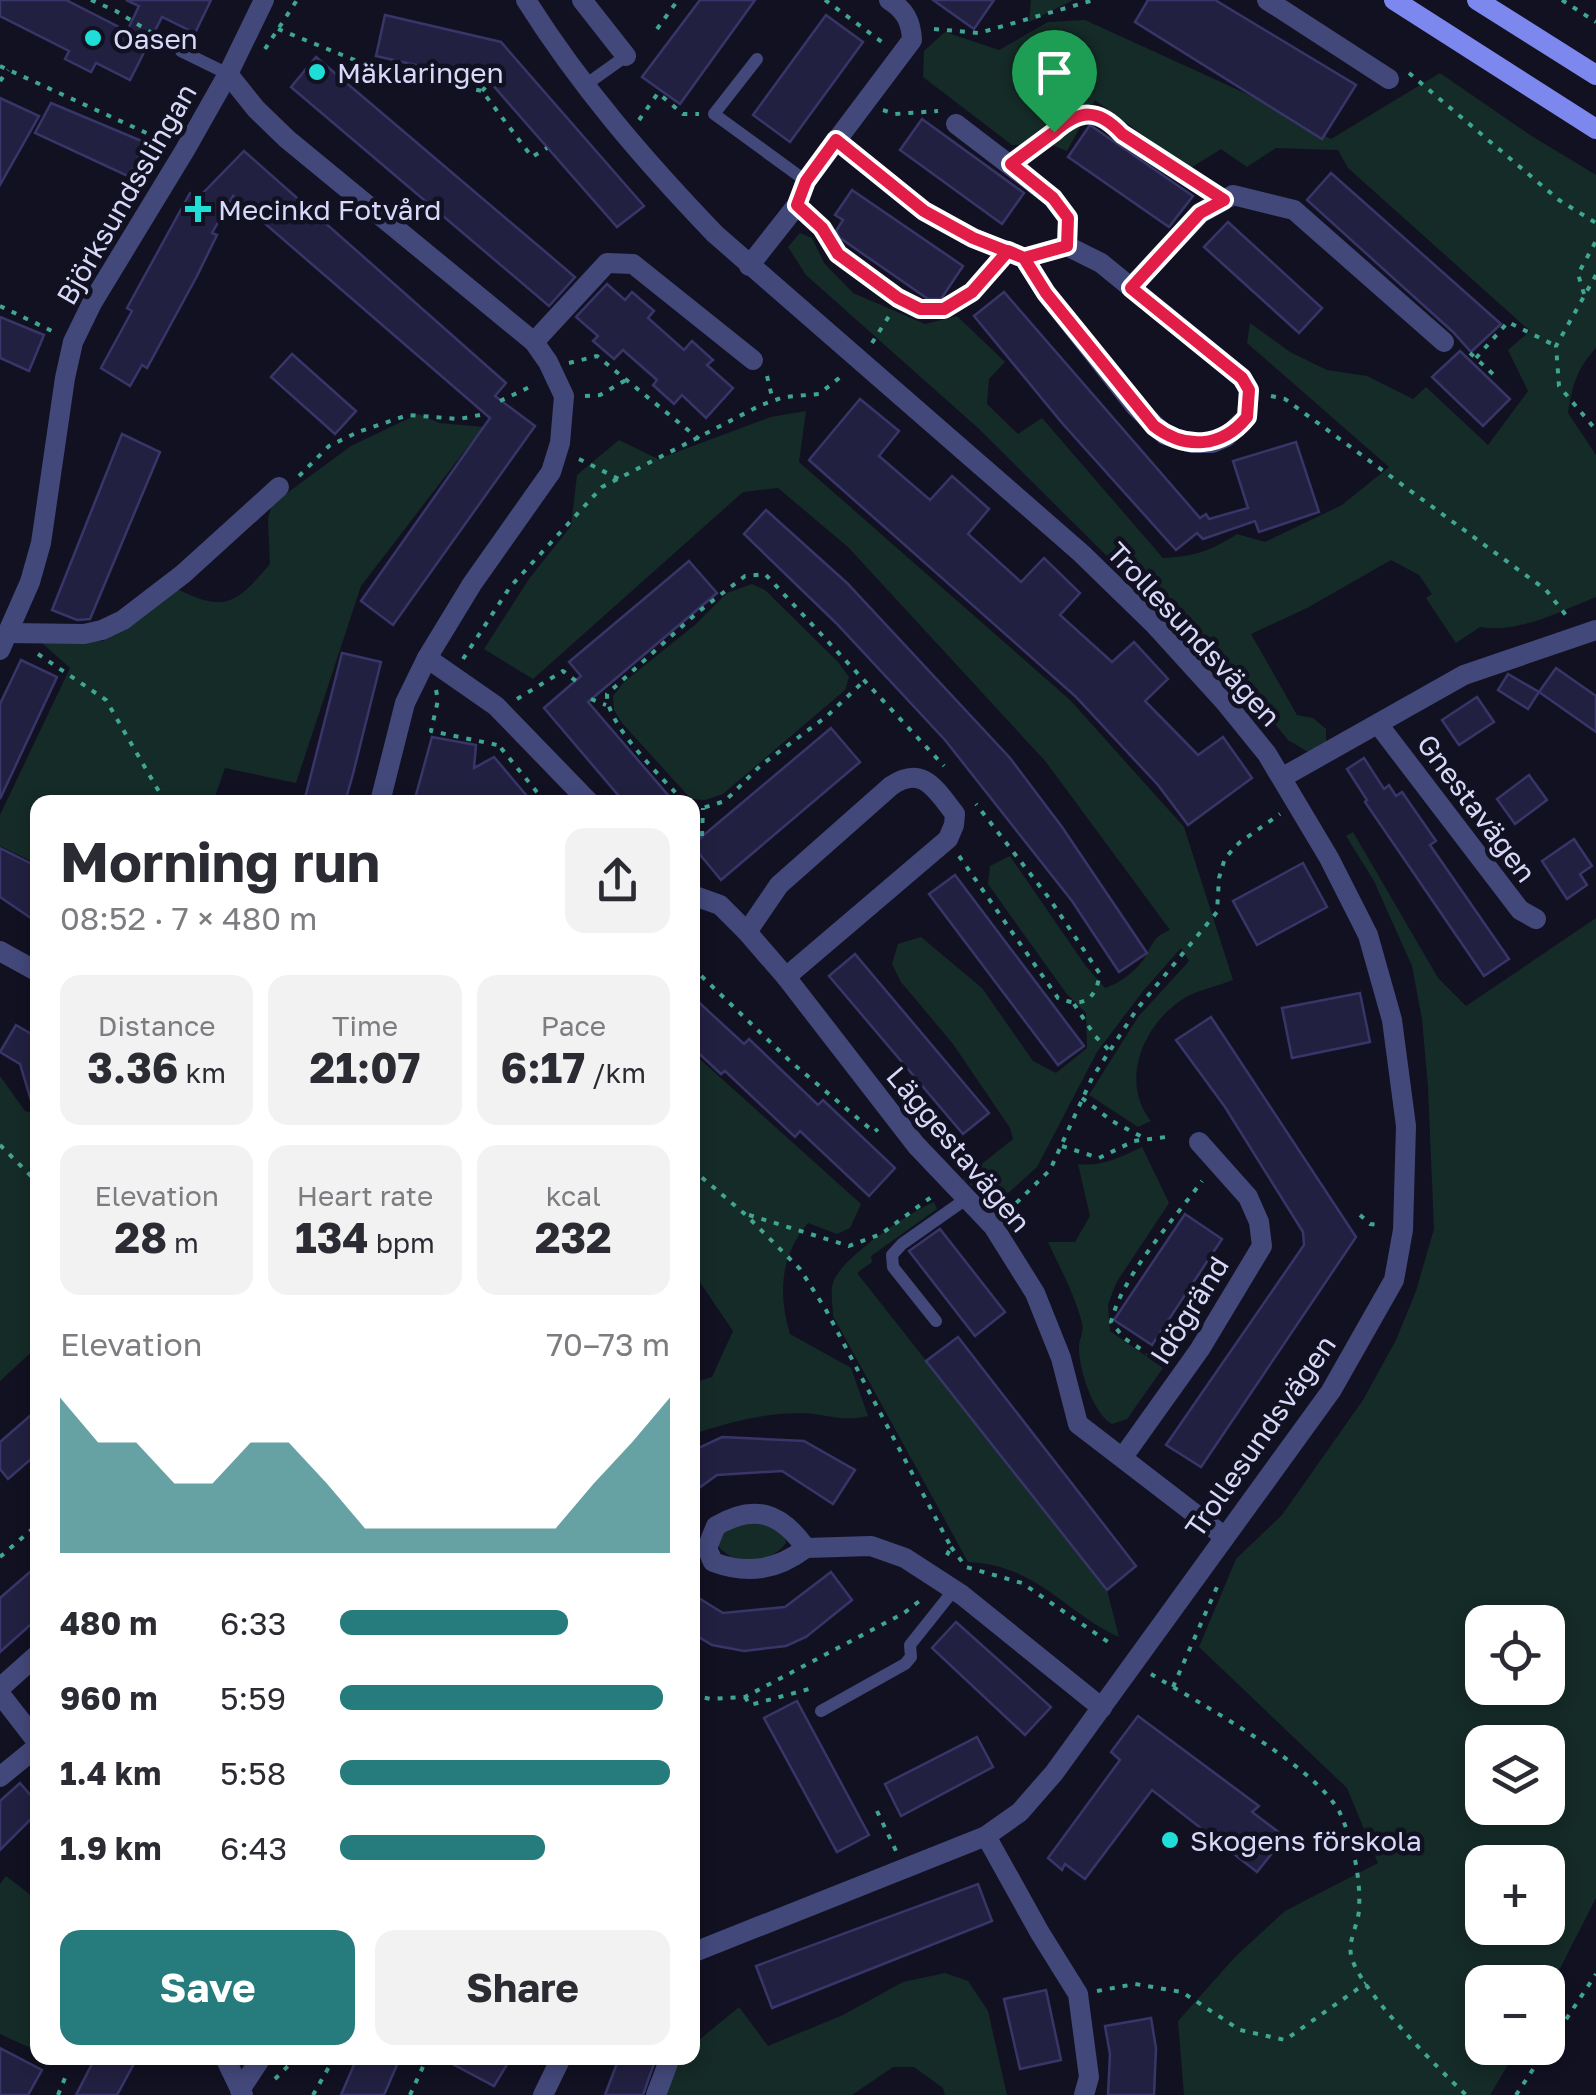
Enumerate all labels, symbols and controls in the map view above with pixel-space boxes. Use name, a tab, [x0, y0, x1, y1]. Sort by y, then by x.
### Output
place label: Oasen	[113, 22, 198, 55]
marker: Oasen	[82, 27, 104, 49]
pin	[1012, 30, 1097, 133]
icon: arrive	[1027, 45, 1082, 100]
place label: Mäklaringen	[337, 56, 504, 89]
marker: Mäklaringen	[306, 61, 328, 83]
street label: Björksundsslingan	[49, 78, 203, 310]
place label: Mecinkd Fotvård	[218, 193, 442, 226]
marker: Mecinkd Fotvård	[187, 198, 209, 220]
street label: Trollesundsvägen	[1100, 535, 1288, 733]
street label: Gnestavägen	[1411, 728, 1543, 888]
text: Morning run	[60, 828, 380, 894]
button: share	[565, 828, 670, 933]
text: 08:52 · 7 × 480 m	[60, 899, 317, 937]
text: Distance	[98, 1009, 216, 1042]
text: Time	[332, 1009, 398, 1042]
text: Pace	[541, 1009, 606, 1042]
text: 3.36	[87, 1042, 179, 1092]
text: 21:07	[310, 1042, 420, 1092]
text: 6:17	[500, 1042, 585, 1092]
text: km	[179, 1056, 226, 1089]
text: /km	[585, 1056, 646, 1089]
street label: Läggestavägen	[880, 1060, 1038, 1238]
text: Elevation	[94, 1179, 219, 1212]
text: Heart rate	[297, 1179, 433, 1212]
text: kcal	[546, 1179, 601, 1212]
text: 28	[115, 1212, 167, 1262]
text: 134	[295, 1212, 369, 1262]
text: 232	[535, 1212, 612, 1262]
text: m	[167, 1226, 199, 1259]
text: bpm	[369, 1226, 435, 1259]
street label: Idögränd	[1143, 1250, 1235, 1370]
text: Elevation	[60, 1325, 202, 1363]
text: 70–73 m	[546, 1325, 670, 1363]
street label: Trollesundsvägen	[1178, 1329, 1342, 1543]
text: 480 m	[60, 1604, 157, 1642]
text: 6:33	[220, 1604, 286, 1642]
map controls	[1465, 1605, 1565, 2065]
button: locate	[1465, 1605, 1565, 1705]
text: 960 m	[60, 1679, 157, 1717]
text: 5:59	[220, 1679, 286, 1717]
button: layers	[1465, 1725, 1565, 1825]
text: 1.4 km	[60, 1754, 161, 1792]
text: 5:58	[220, 1754, 286, 1792]
place label: Skogens förskola	[1190, 1824, 1422, 1857]
text: 1.9 km	[60, 1829, 162, 1867]
text: 6:43	[220, 1829, 287, 1867]
marker: Skogens förskola	[1159, 1829, 1181, 1851]
button: +	[1465, 1845, 1565, 1945]
button: Save	[60, 1930, 355, 2045]
button: Share	[375, 1930, 670, 2045]
button: −	[1465, 1965, 1565, 2065]

